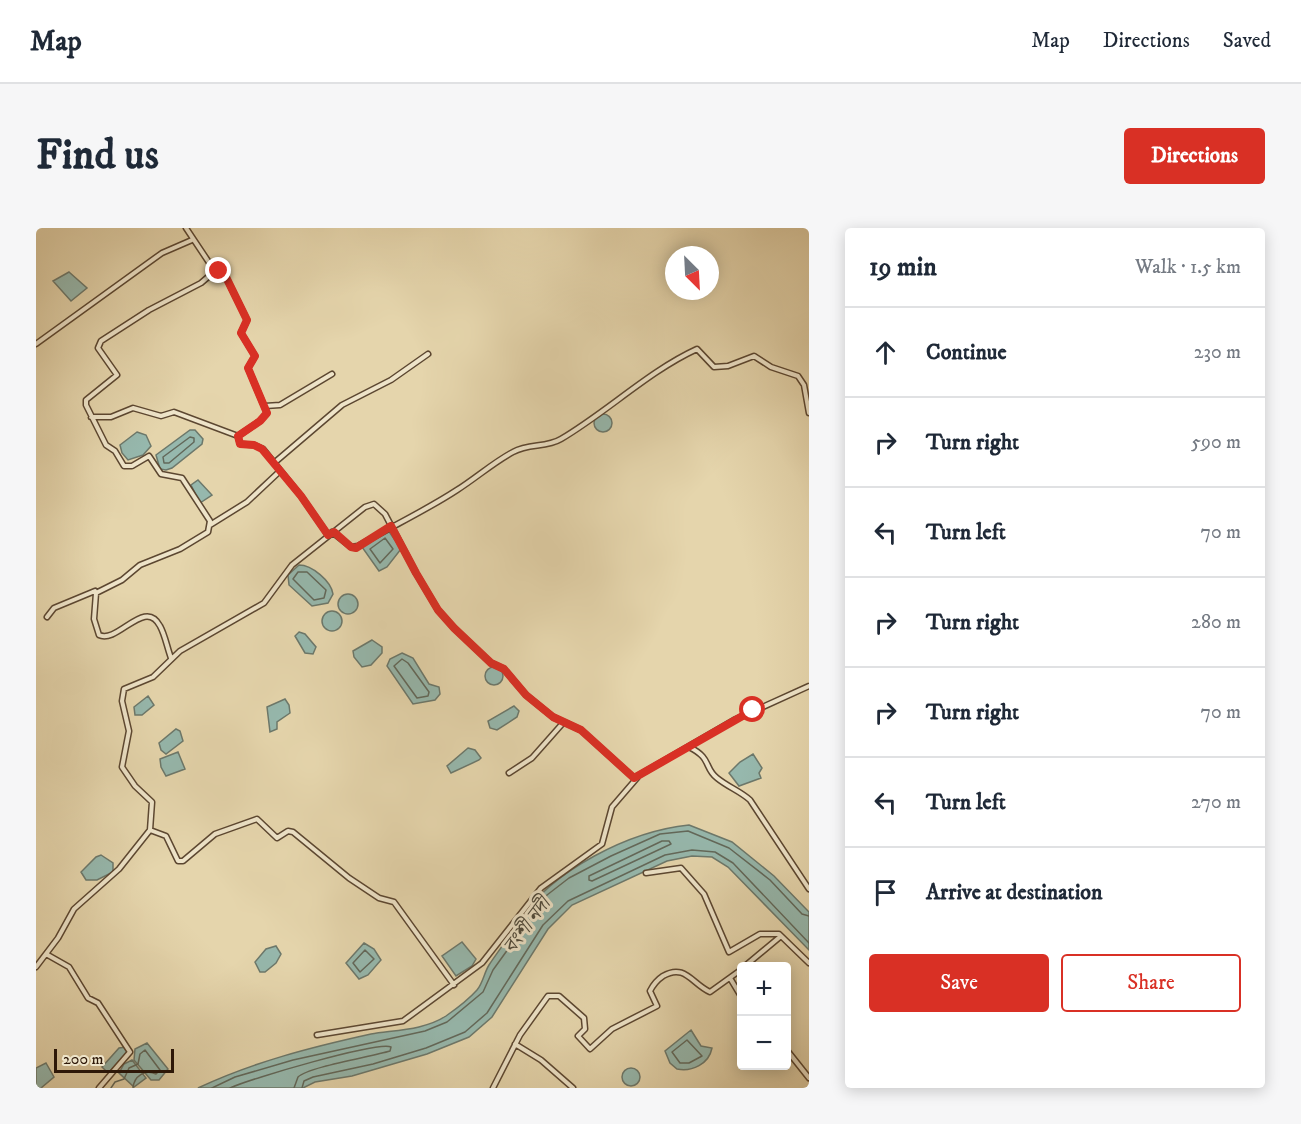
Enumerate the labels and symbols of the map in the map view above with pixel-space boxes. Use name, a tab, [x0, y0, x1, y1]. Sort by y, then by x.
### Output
north arrow	[665, 246, 719, 300]
route end	[205, 257, 231, 283]
route start	[739, 696, 765, 722]
water label: বংশী নদী	[497, 891, 557, 959]
scale bar	[54, 1046, 174, 1074]

